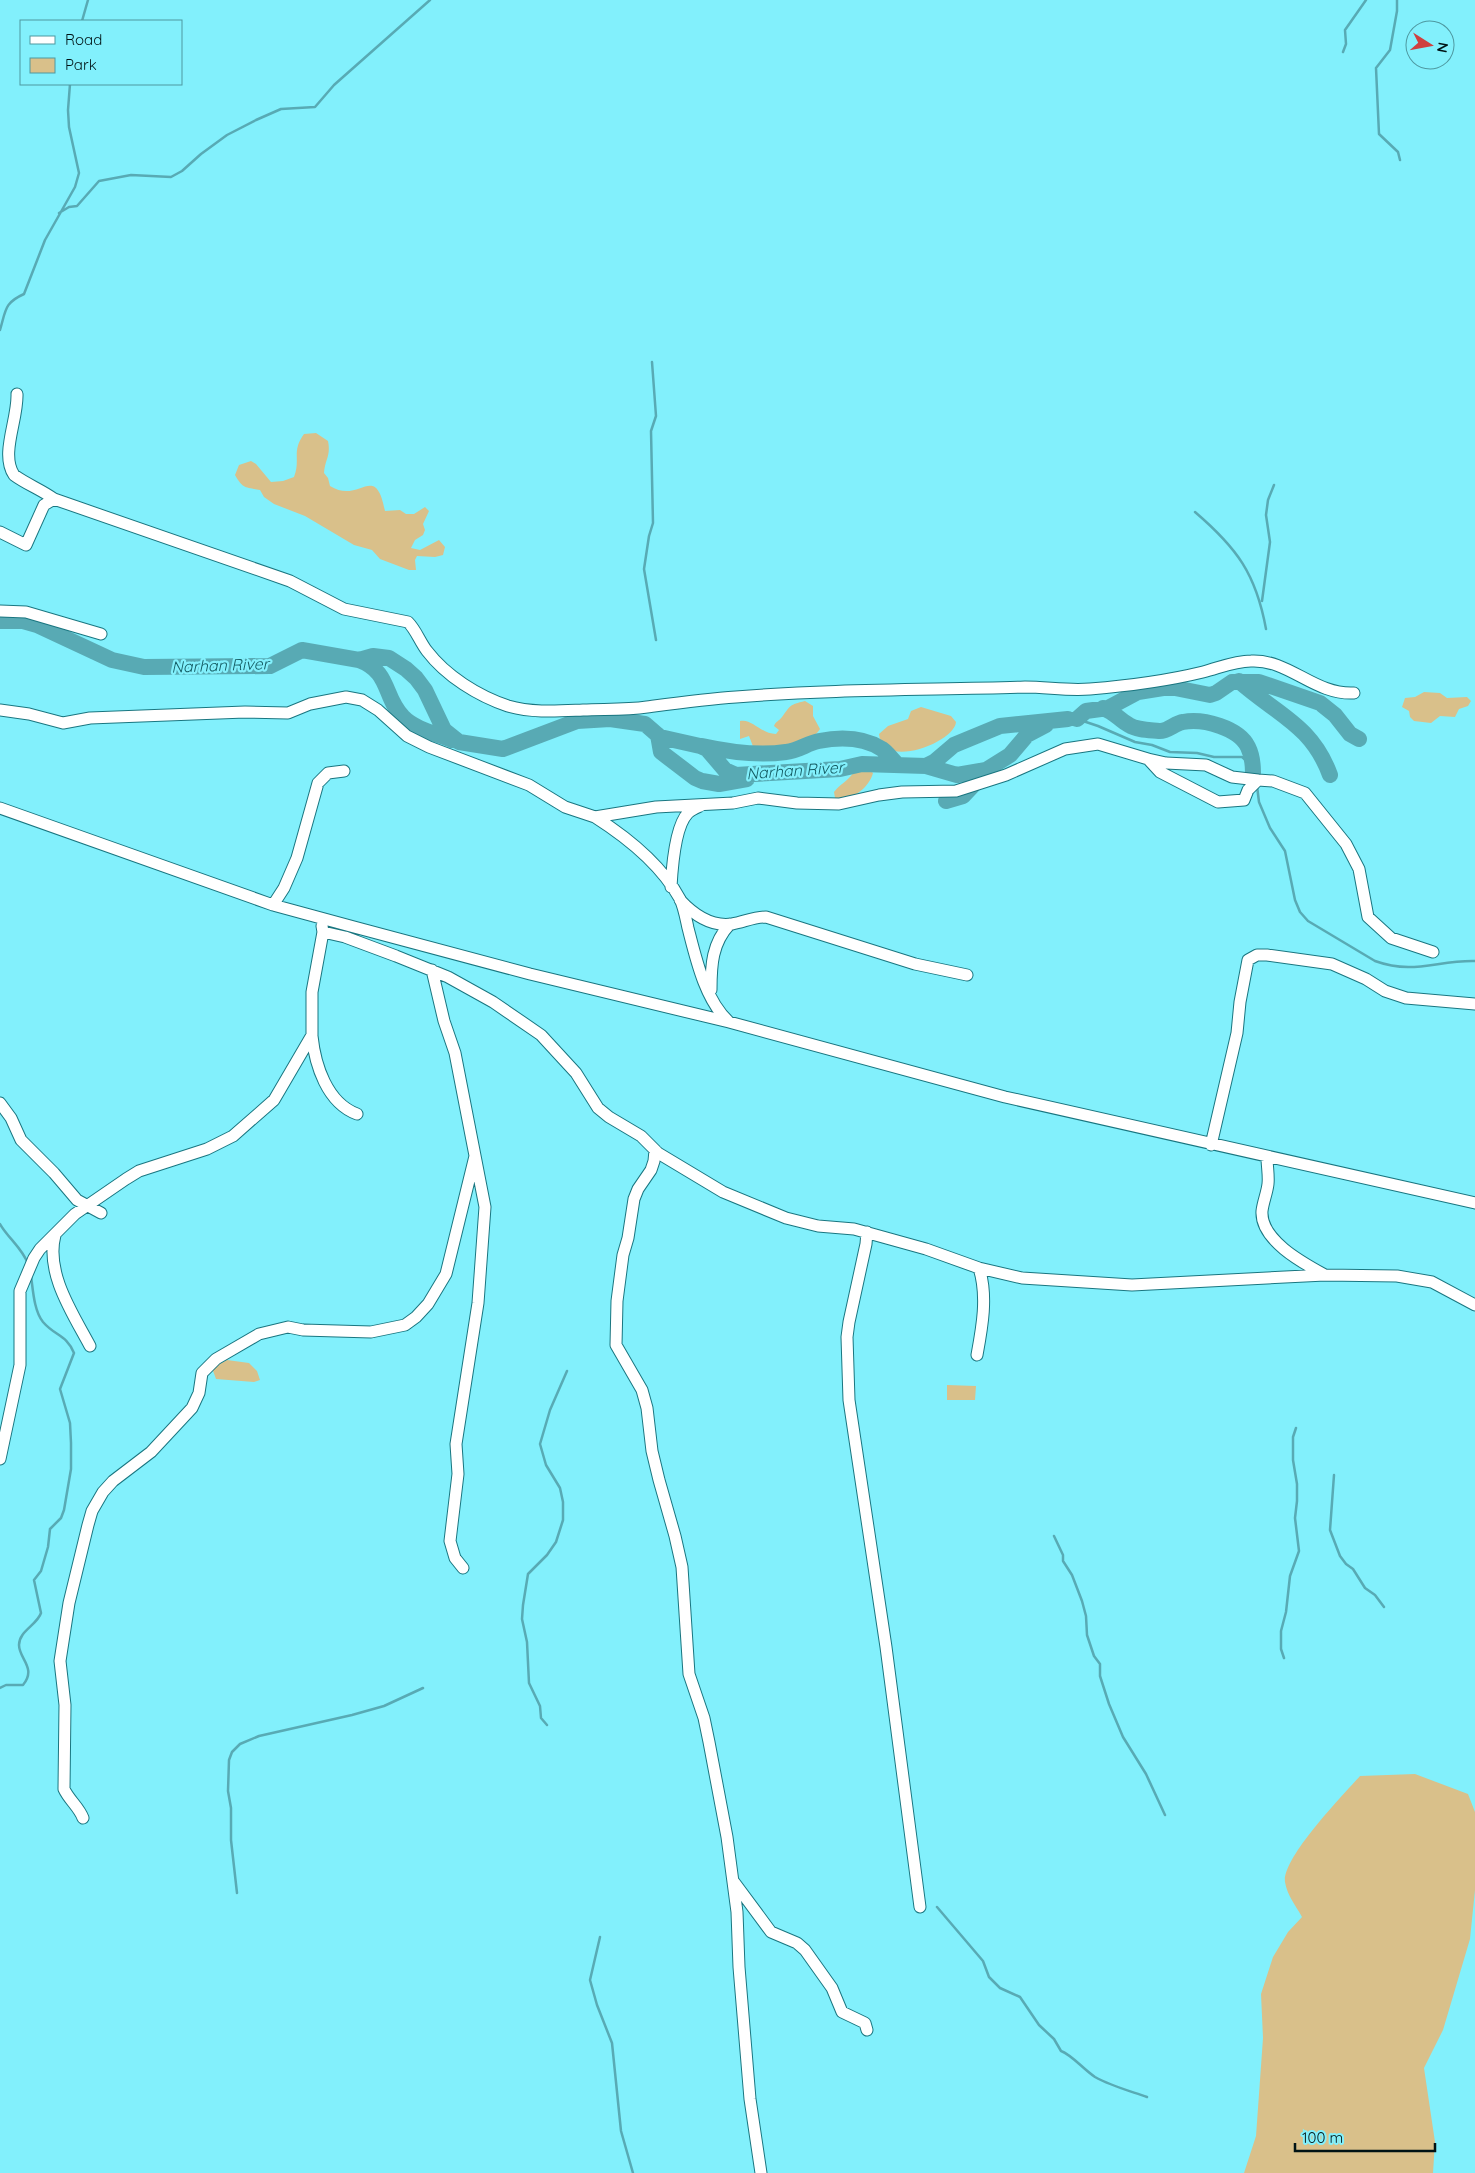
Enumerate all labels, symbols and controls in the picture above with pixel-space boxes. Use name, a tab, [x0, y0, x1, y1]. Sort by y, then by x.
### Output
legend	[20, 20, 182, 85]
north arrow	[1405, 20, 1455, 70]
text: Road	[65, 30, 102, 49]
text: N	[1433, 41, 1453, 54]
text: Park	[65, 55, 97, 74]
water label: Narhan River	[171, 653, 271, 677]
water label: Narhan River	[746, 756, 846, 783]
scale bar	[1295, 2120, 1435, 2152]
text: 100 m	[1302, 2128, 1343, 2147]

